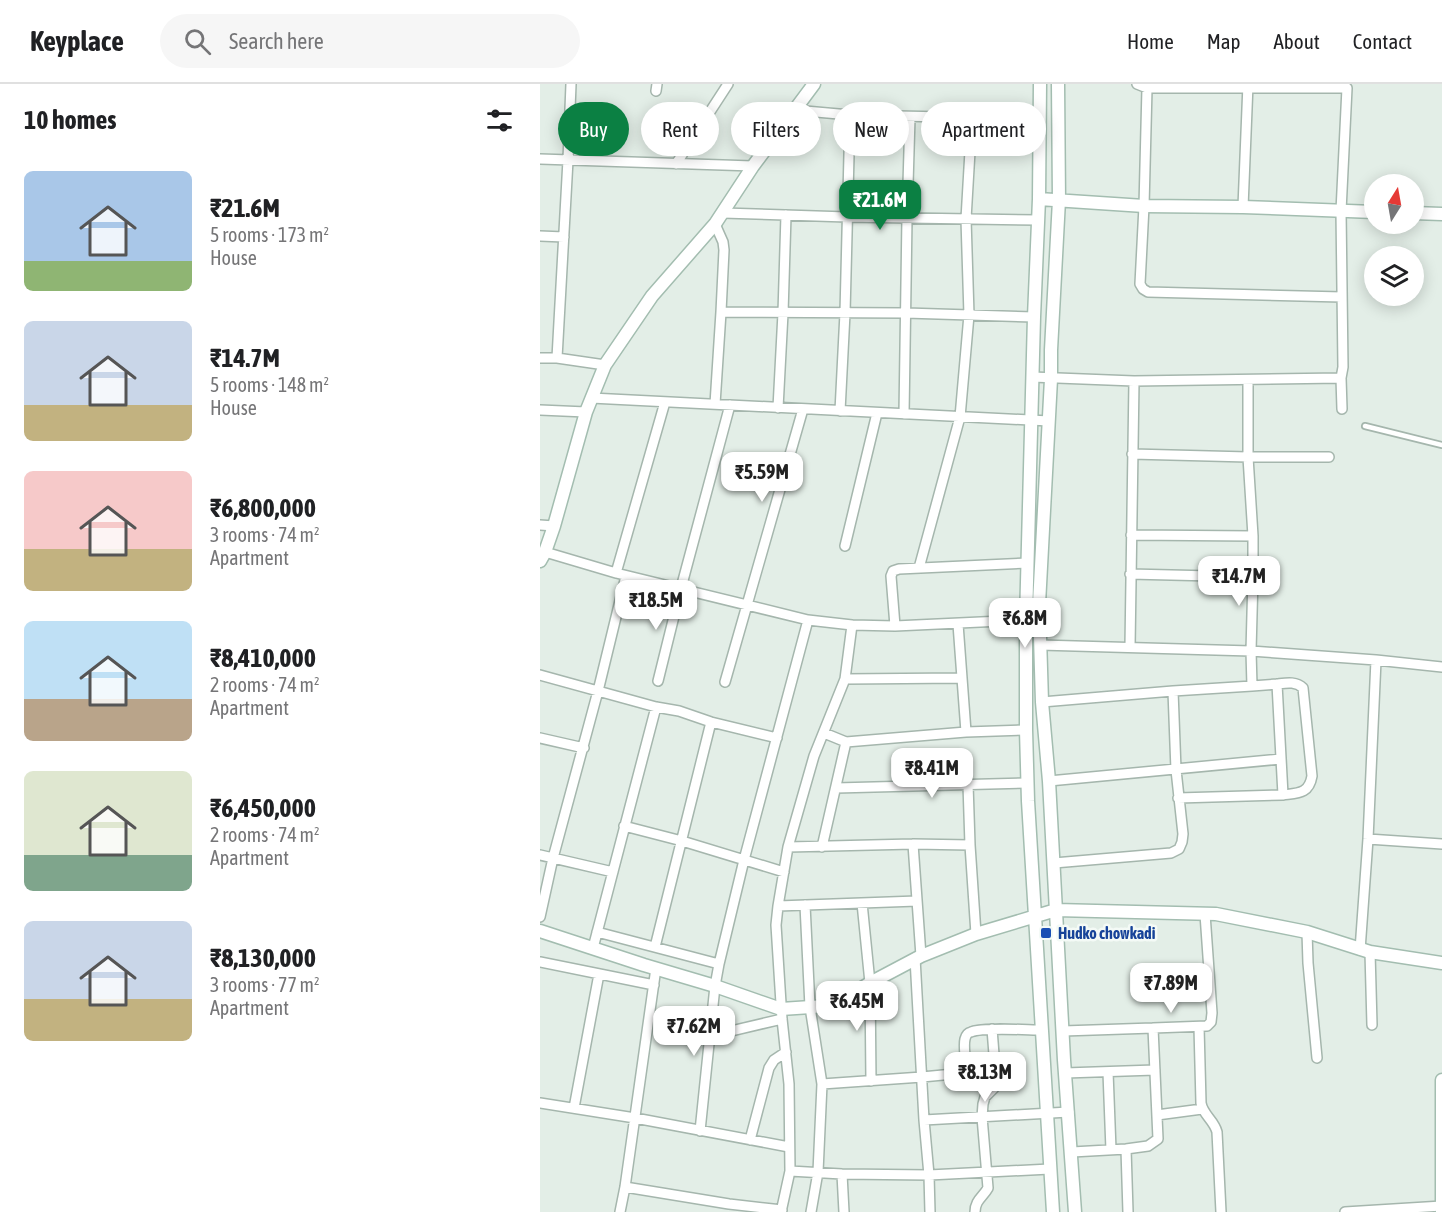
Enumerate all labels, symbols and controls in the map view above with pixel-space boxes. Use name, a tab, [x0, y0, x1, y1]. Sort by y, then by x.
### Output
search box	[160, 14, 580, 68]
text: Keyplace	[30, 25, 124, 57]
icon: search	[181, 25, 214, 58]
text: Search here	[229, 28, 324, 54]
text: Home	[1127, 29, 1174, 53]
text: Map	[1207, 29, 1241, 53]
text: About	[1274, 29, 1320, 53]
text: Contact	[1353, 29, 1412, 53]
chip: Buy	[558, 102, 629, 156]
chip: Rent	[641, 102, 719, 156]
chip: Filters	[731, 102, 821, 156]
chip: New	[833, 102, 909, 156]
chip: Apartment	[921, 102, 1046, 156]
icon: filters	[483, 104, 516, 137]
text: 10 homes	[24, 105, 117, 135]
north arrow	[1364, 174, 1424, 234]
map controls	[1364, 174, 1424, 306]
pin: ₹21.6M	[831, 180, 929, 231]
text: ₹21.6M	[853, 188, 907, 211]
text: ₹21.6M	[210, 193, 280, 223]
icon: home	[72, 195, 144, 267]
text: 5 rooms · 173 m²	[210, 223, 329, 246]
text: House	[210, 246, 257, 269]
button: layers	[1364, 246, 1424, 306]
text: ₹14.7M	[210, 343, 280, 373]
icon: home	[72, 345, 144, 417]
text: 5 rooms · 148 m²	[210, 373, 329, 396]
text: House	[210, 396, 257, 419]
pin: ₹5.59M	[713, 452, 811, 503]
text: ₹5.59M	[735, 460, 789, 483]
text: ₹6,800,000	[210, 493, 316, 523]
icon: home	[72, 495, 144, 567]
text: 3 rooms · 74 m²	[210, 523, 320, 546]
text: Apartment	[210, 546, 289, 569]
pin: ₹14.7M	[1190, 556, 1288, 607]
text: ₹14.7M	[1212, 564, 1266, 587]
pin: ₹18.5M	[607, 580, 705, 631]
text: ₹18.5M	[629, 588, 683, 611]
pin: ₹6.8M	[983, 598, 1067, 649]
text: ₹6.8M	[1003, 606, 1047, 629]
text: ₹8,410,000	[210, 643, 316, 673]
icon: home	[72, 645, 144, 717]
text: 2 rooms · 74 m²	[210, 673, 320, 696]
text: Apartment	[210, 696, 289, 719]
pin: ₹8.41M	[883, 748, 981, 799]
text: ₹8.41M	[905, 756, 959, 779]
text: ₹6,450,000	[210, 793, 316, 823]
icon: home	[72, 795, 144, 867]
text: 2 rooms · 74 m²	[210, 823, 320, 846]
text: Apartment	[210, 846, 289, 869]
place label: Hudko chowkadi	[1058, 924, 1156, 942]
marker: Hudko chowkadi	[1039, 926, 1053, 940]
text: ₹8,130,000	[210, 943, 316, 973]
icon: home	[72, 945, 144, 1017]
pin: ₹7.89M	[1122, 963, 1220, 1014]
text: ₹7.89M	[1144, 971, 1198, 994]
text: 3 rooms · 77 m²	[210, 973, 320, 996]
pin: ₹6.45M	[808, 981, 906, 1032]
text: ₹6.45M	[830, 989, 884, 1012]
text: Apartment	[210, 996, 289, 1019]
pin: ₹7.62M	[645, 1006, 743, 1057]
text: ₹7.62M	[667, 1014, 721, 1037]
pin: ₹8.13M	[936, 1052, 1034, 1103]
text: ₹8.13M	[958, 1060, 1012, 1083]

